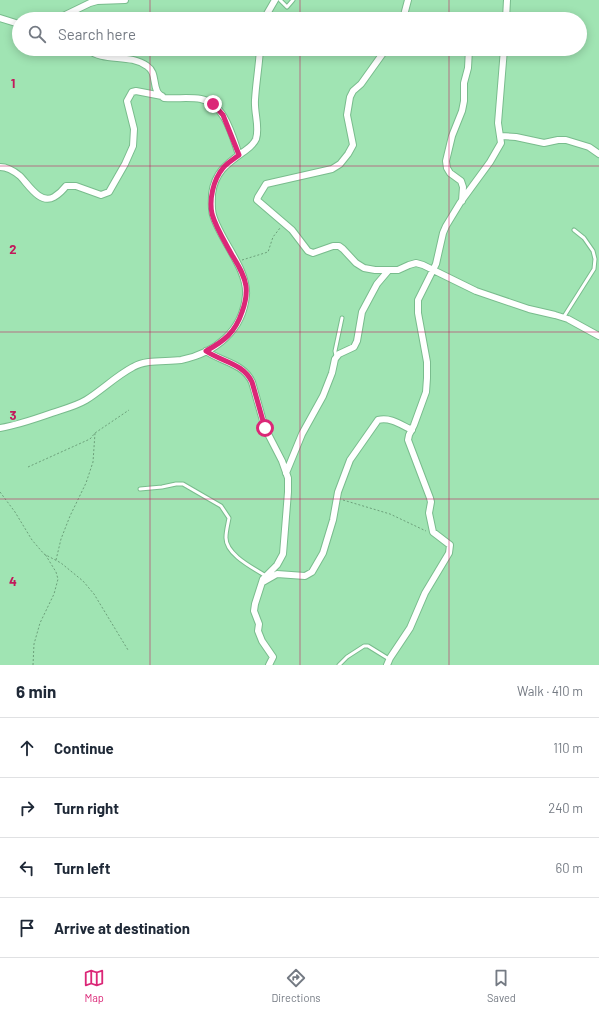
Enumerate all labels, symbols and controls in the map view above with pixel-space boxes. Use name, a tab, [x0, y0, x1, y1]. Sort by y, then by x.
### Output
search box	[12, 12, 587, 56]
icon: search	[26, 23, 48, 45]
text: Search here	[58, 25, 136, 43]
text: 1	[11, 75, 15, 91]
route end	[204, 95, 222, 113]
text: 2	[9, 241, 17, 257]
text: 3	[9, 407, 17, 423]
route start	[256, 419, 274, 437]
text: 4	[9, 573, 17, 589]
text: 6 min	[16, 681, 56, 701]
text: Walk · 410 m	[517, 683, 583, 699]
icon: ahead	[16, 737, 38, 759]
text: Continue	[54, 739, 114, 757]
text: 110 m	[553, 740, 583, 756]
icon: right	[16, 797, 38, 819]
text: Turn right	[54, 799, 119, 817]
text: 240 m	[548, 800, 583, 816]
icon: left	[16, 857, 38, 879]
text: Turn left	[54, 859, 110, 877]
text: 60 m	[556, 860, 583, 876]
icon: arrive	[16, 917, 38, 939]
text: Arrive at destination	[54, 919, 190, 937]
tab: Map	[83, 967, 105, 1004]
tab: Directions	[271, 967, 321, 1004]
tab: Saved	[487, 967, 516, 1004]

